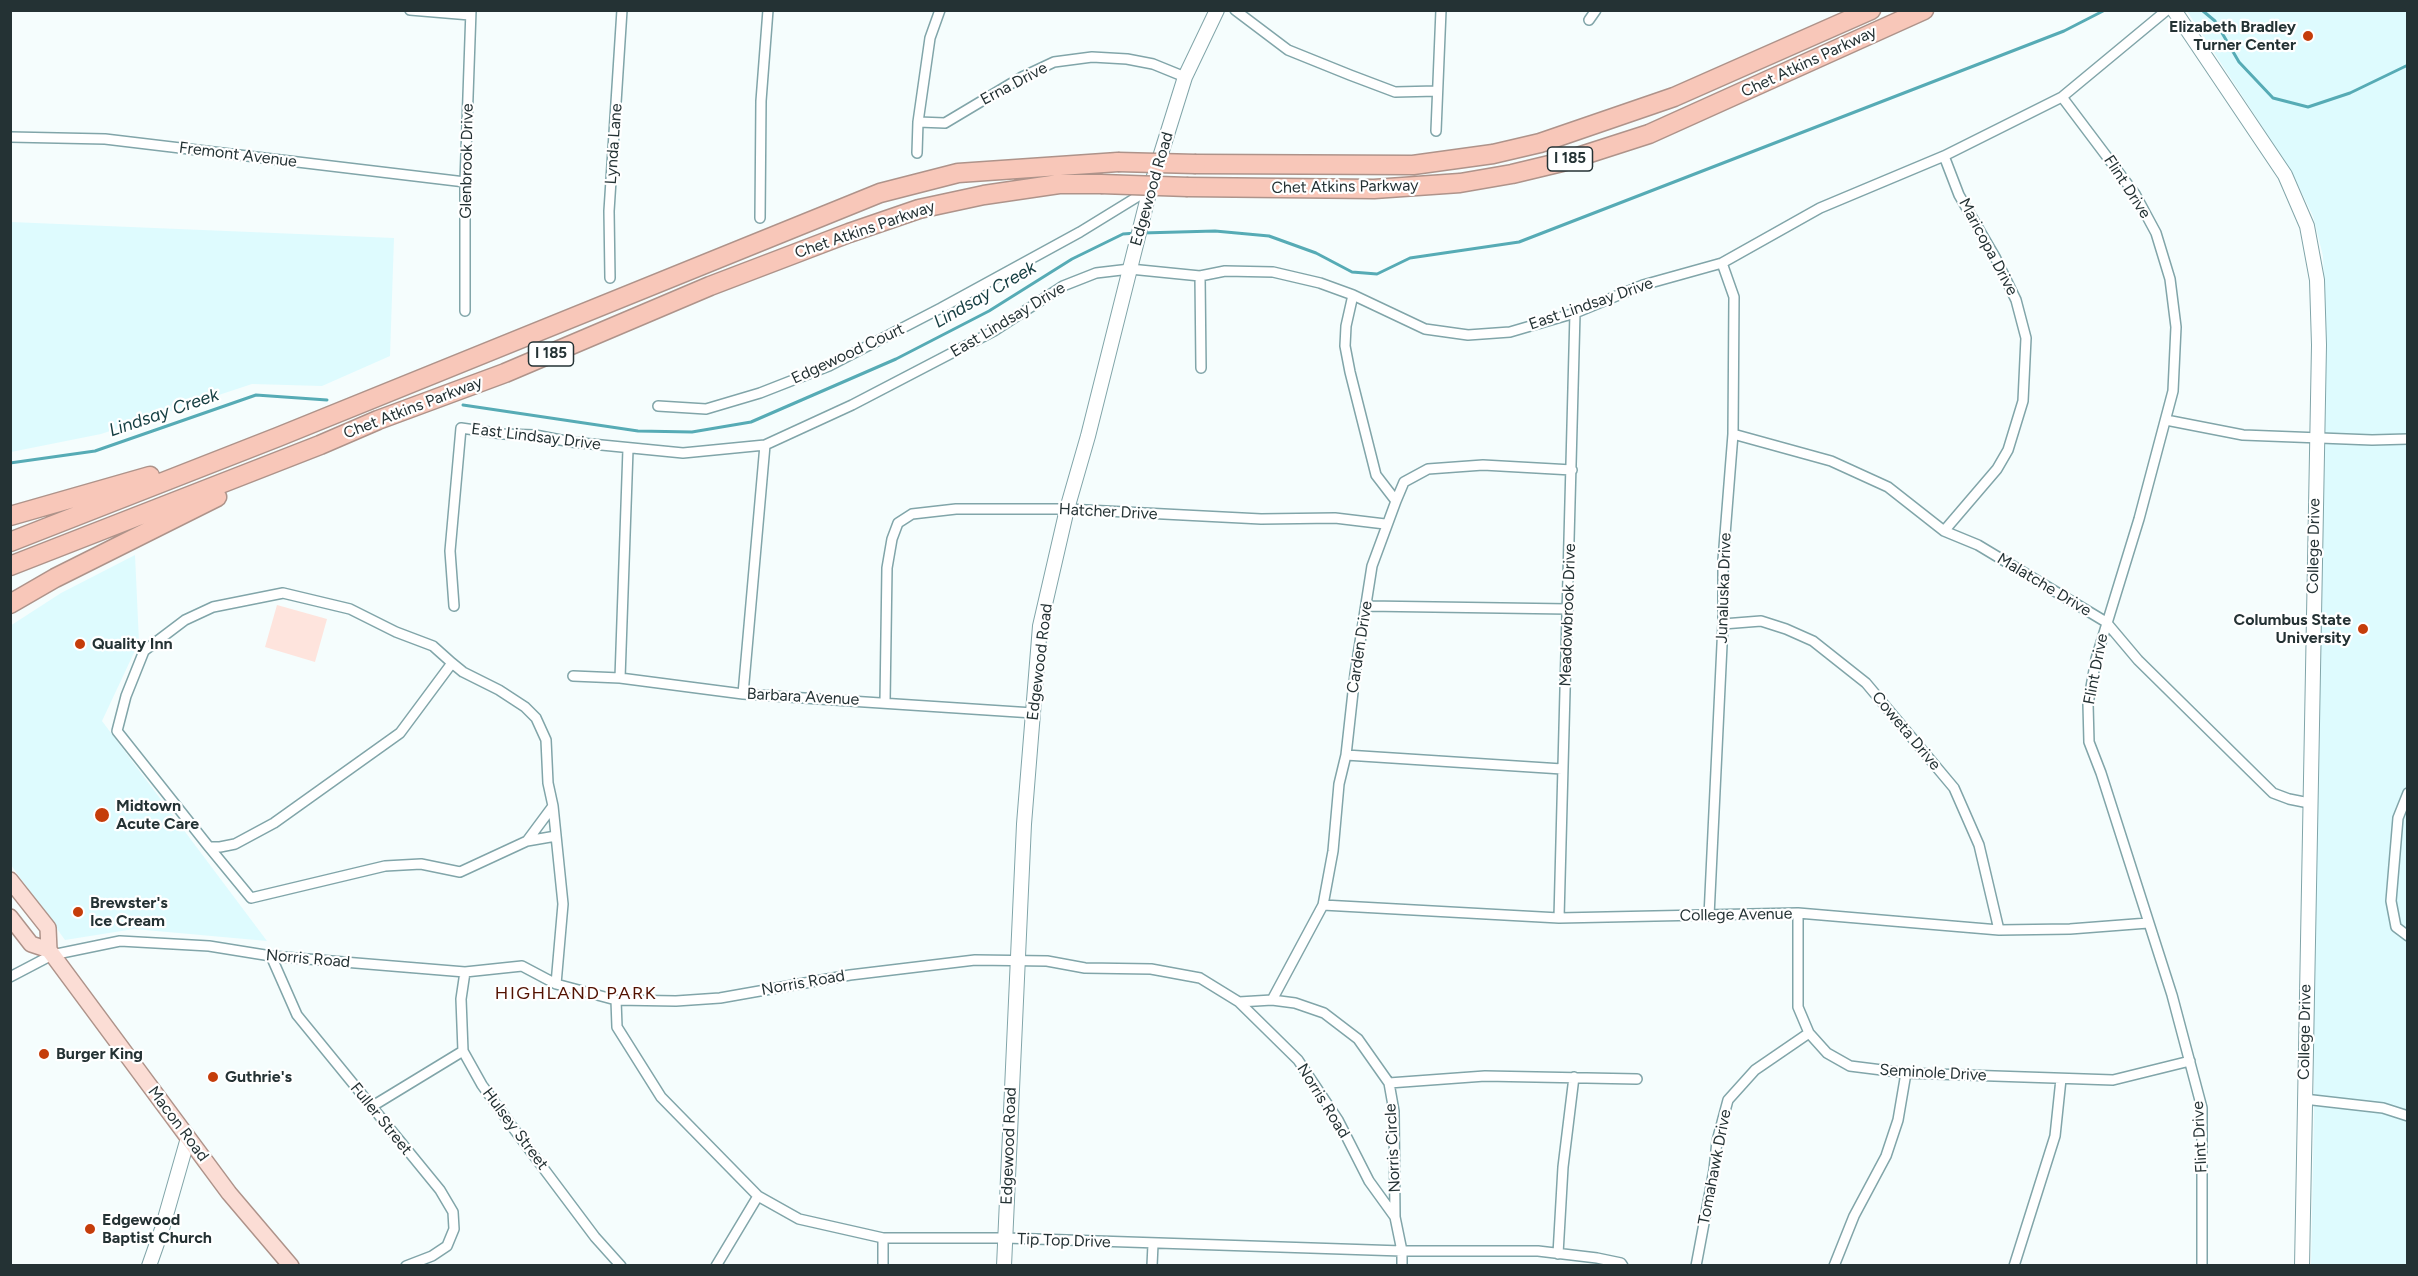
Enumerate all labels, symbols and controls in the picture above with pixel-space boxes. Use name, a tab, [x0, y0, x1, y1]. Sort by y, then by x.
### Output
place label: Elizabeth Bradley Turner Center	[2169, 17, 2296, 55]
street label: Chet Atkins Parkway	[1738, 22, 1880, 102]
marker: Elizabeth Bradley Turner Center	[2301, 29, 2315, 43]
street label: Erna Drive	[977, 58, 1051, 110]
street label: Glenbrook Drive	[456, 103, 478, 219]
street label: Lynda Lane	[602, 103, 626, 185]
street label: Edgewood Road	[1127, 130, 1177, 248]
street label: Fremont Avenue	[178, 138, 298, 172]
road number: I 185	[1548, 147, 1592, 171]
street label: Flint Drive	[2099, 152, 2155, 222]
street label: Chet Atkins Parkway	[1271, 176, 1419, 198]
street label: Maricopa Drive	[1954, 195, 2022, 299]
street label: Chet Atkins Parkway	[792, 197, 938, 263]
water label: Lindsay Creek	[930, 257, 1040, 333]
street label: East Lindsay Drive	[1526, 274, 1656, 334]
street label: East Lindsay Drive	[947, 278, 1069, 362]
street label: Edgewood Court	[789, 319, 907, 389]
road number: I 185	[528, 342, 574, 366]
street label: Chet Atkins Parkway	[341, 373, 485, 443]
water label: Lindsay Creek	[106, 384, 222, 442]
street label: East Lindsay Drive	[470, 420, 602, 454]
street label: College Drive	[2304, 498, 2324, 594]
street label: Hatcher Drive	[1058, 500, 1158, 524]
street label: Junaluska Drive	[1712, 532, 1736, 644]
street label: Meadowbrook Drive	[1556, 543, 1580, 687]
street label: Malatche Drive	[1993, 549, 2095, 621]
street label: Carden Drive	[1343, 600, 1377, 694]
street label: Edgewood Road	[1023, 602, 1057, 722]
place label: Columbus State University	[2234, 610, 2351, 648]
marker: Columbus State University	[2356, 622, 2370, 636]
street label: Flint Drive	[2080, 632, 2112, 706]
place label: Quality Inn	[92, 634, 173, 654]
marker: Quality Inn	[73, 637, 87, 651]
street label: Barbara Avenue	[746, 684, 860, 710]
street label: Coweta Drive	[1868, 688, 1944, 774]
place label: Midtown Acute Care	[116, 796, 199, 834]
marker: Midtown Acute Care	[93, 806, 111, 824]
place label: Brewster's Ice Cream	[90, 893, 168, 931]
street label: College Avenue	[1679, 904, 1793, 926]
marker: Brewster's Ice Cream	[71, 905, 85, 919]
street label: Norris Road	[265, 946, 351, 972]
street label: Norris Road	[760, 966, 846, 1000]
district label: HIGHLAND PARK	[495, 983, 657, 1005]
street label: College Drive	[2295, 984, 2315, 1080]
place label: Burger King	[56, 1044, 143, 1064]
marker: Burger King	[37, 1047, 51, 1061]
street label: Norris Road	[1292, 1060, 1354, 1142]
street label: Seminole Drive	[1879, 1061, 1987, 1085]
place label: Guthrie's	[225, 1067, 292, 1087]
marker: Guthrie's	[206, 1070, 220, 1084]
street label: Fuller Street	[346, 1079, 416, 1159]
street label: Macon Road	[143, 1083, 213, 1165]
street label: Hulsey Street	[478, 1084, 552, 1174]
street label: Edgewood Road	[997, 1087, 1021, 1205]
street label: Flint Drive	[2189, 1101, 2211, 1173]
street label: Norris Circle	[1381, 1103, 1405, 1193]
street label: Tomahawk Drive	[1694, 1108, 1736, 1226]
place label: Edgewood Baptist Church	[102, 1210, 212, 1248]
marker: Edgewood Baptist Church	[83, 1222, 97, 1236]
street label: Tip Top Drive	[1017, 1230, 1111, 1252]

